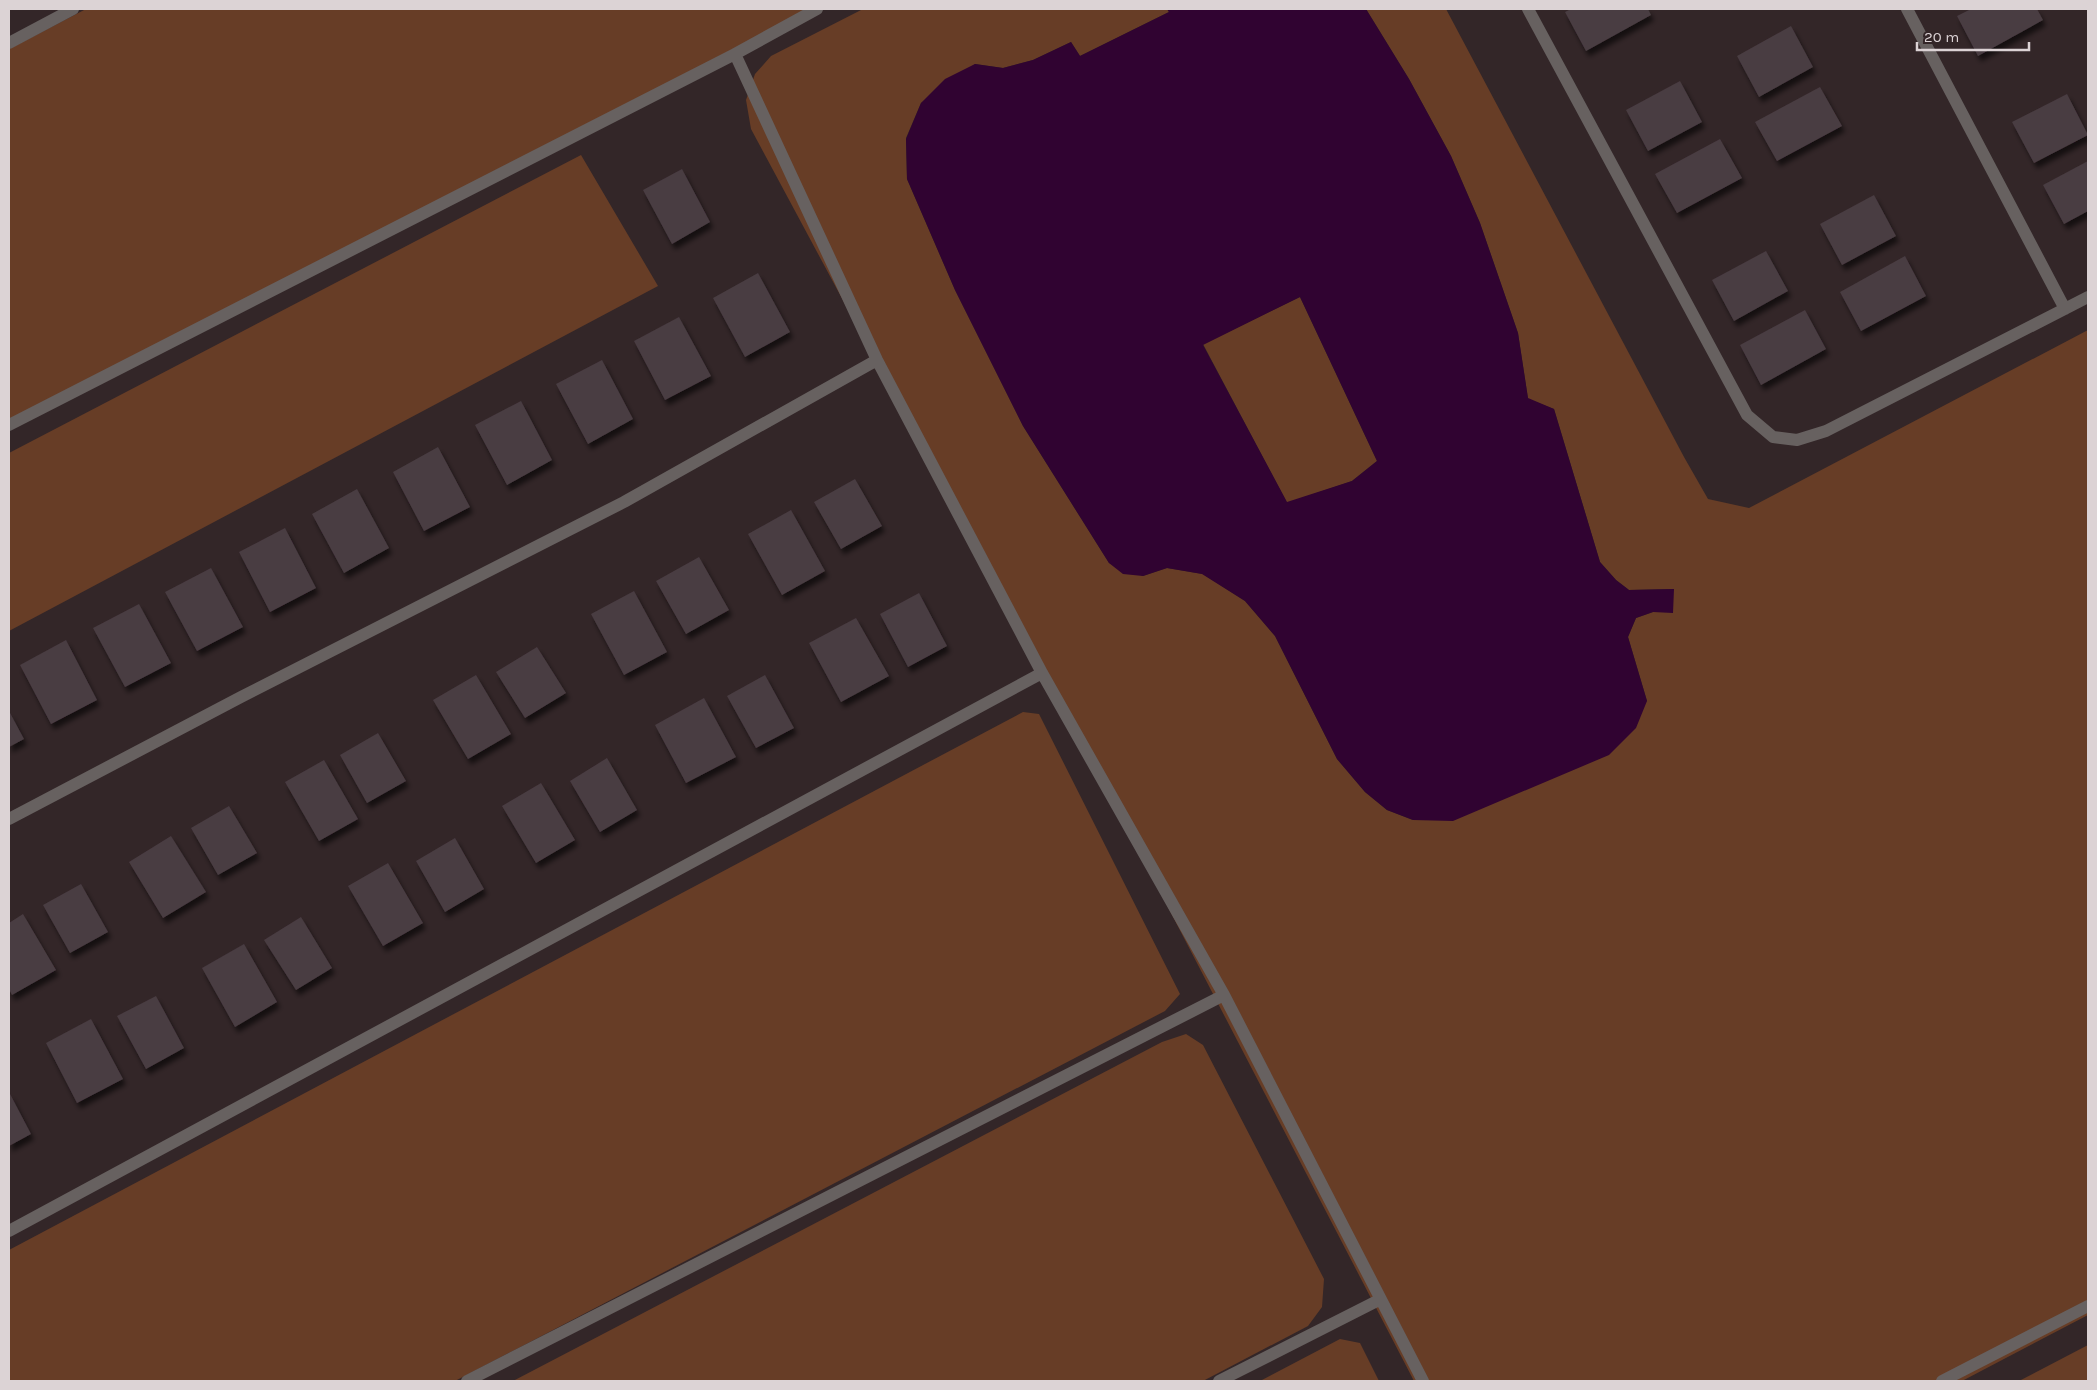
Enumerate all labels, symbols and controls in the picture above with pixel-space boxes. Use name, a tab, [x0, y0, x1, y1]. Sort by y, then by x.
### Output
scale bar	[1917, 20, 2030, 52]
text: 20 m	[1924, 28, 1959, 46]

